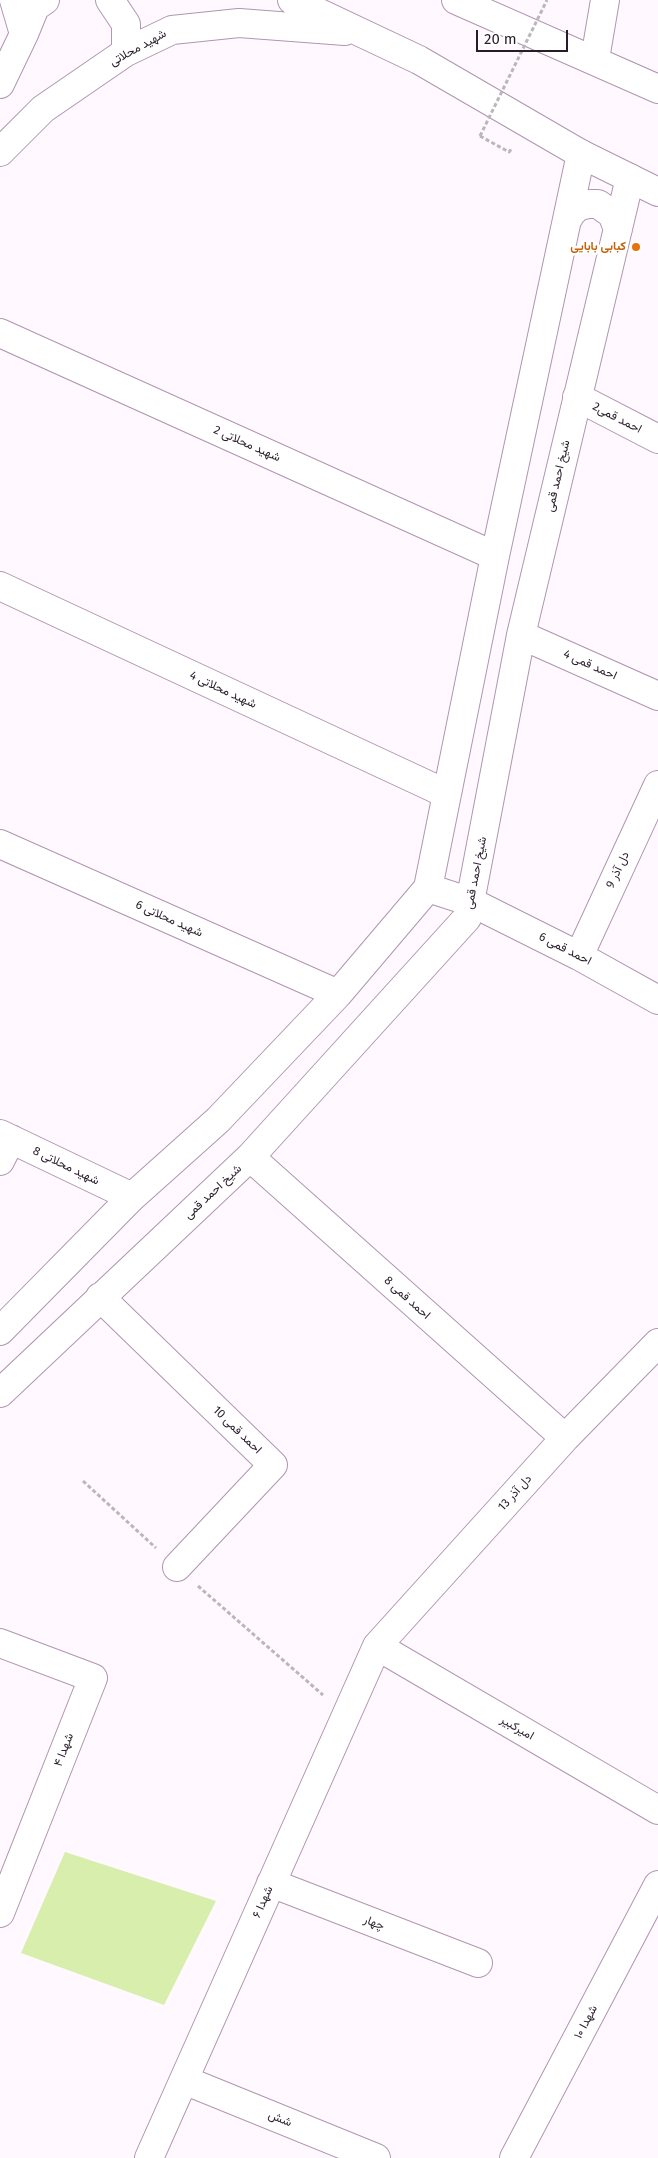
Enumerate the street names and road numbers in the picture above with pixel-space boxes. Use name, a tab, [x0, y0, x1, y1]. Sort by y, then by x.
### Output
street label: شهید محلاتی	[107, 27, 169, 69]
street label: احمد قمی2	[590, 399, 644, 437]
street label: شهید محلاتی 2	[211, 423, 283, 465]
street label: شیخ احمد قمی	[543, 439, 573, 513]
street label: احمد قمی 4	[561, 647, 619, 683]
street label: شهید محلاتی 4	[187, 668, 259, 712]
street label: شیخ احمد قمی	[462, 836, 490, 910]
street label: دل آذر 9	[603, 849, 633, 891]
street label: شهید محلاتی 6	[133, 898, 205, 940]
street label: احمد قمی 6	[536, 930, 594, 968]
street label: شهید محلاتی 8	[30, 1144, 102, 1188]
street label: شیخ احمد قمی	[181, 1162, 245, 1222]
street label: احمد قمی 8	[381, 1273, 433, 1323]
street label: احمد قمی 10	[209, 1403, 265, 1457]
street label: دل آذر 13	[495, 1472, 535, 1514]
street label: امیرکبیر	[498, 1713, 536, 1743]
street label: شهدا ۴	[51, 1731, 77, 1769]
street label: شهدا ۶	[250, 1884, 276, 1920]
street label: چهار	[361, 1912, 387, 1934]
street label: شهدا ۱۰	[571, 2003, 601, 2041]
street label: شش	[266, 2108, 294, 2130]

